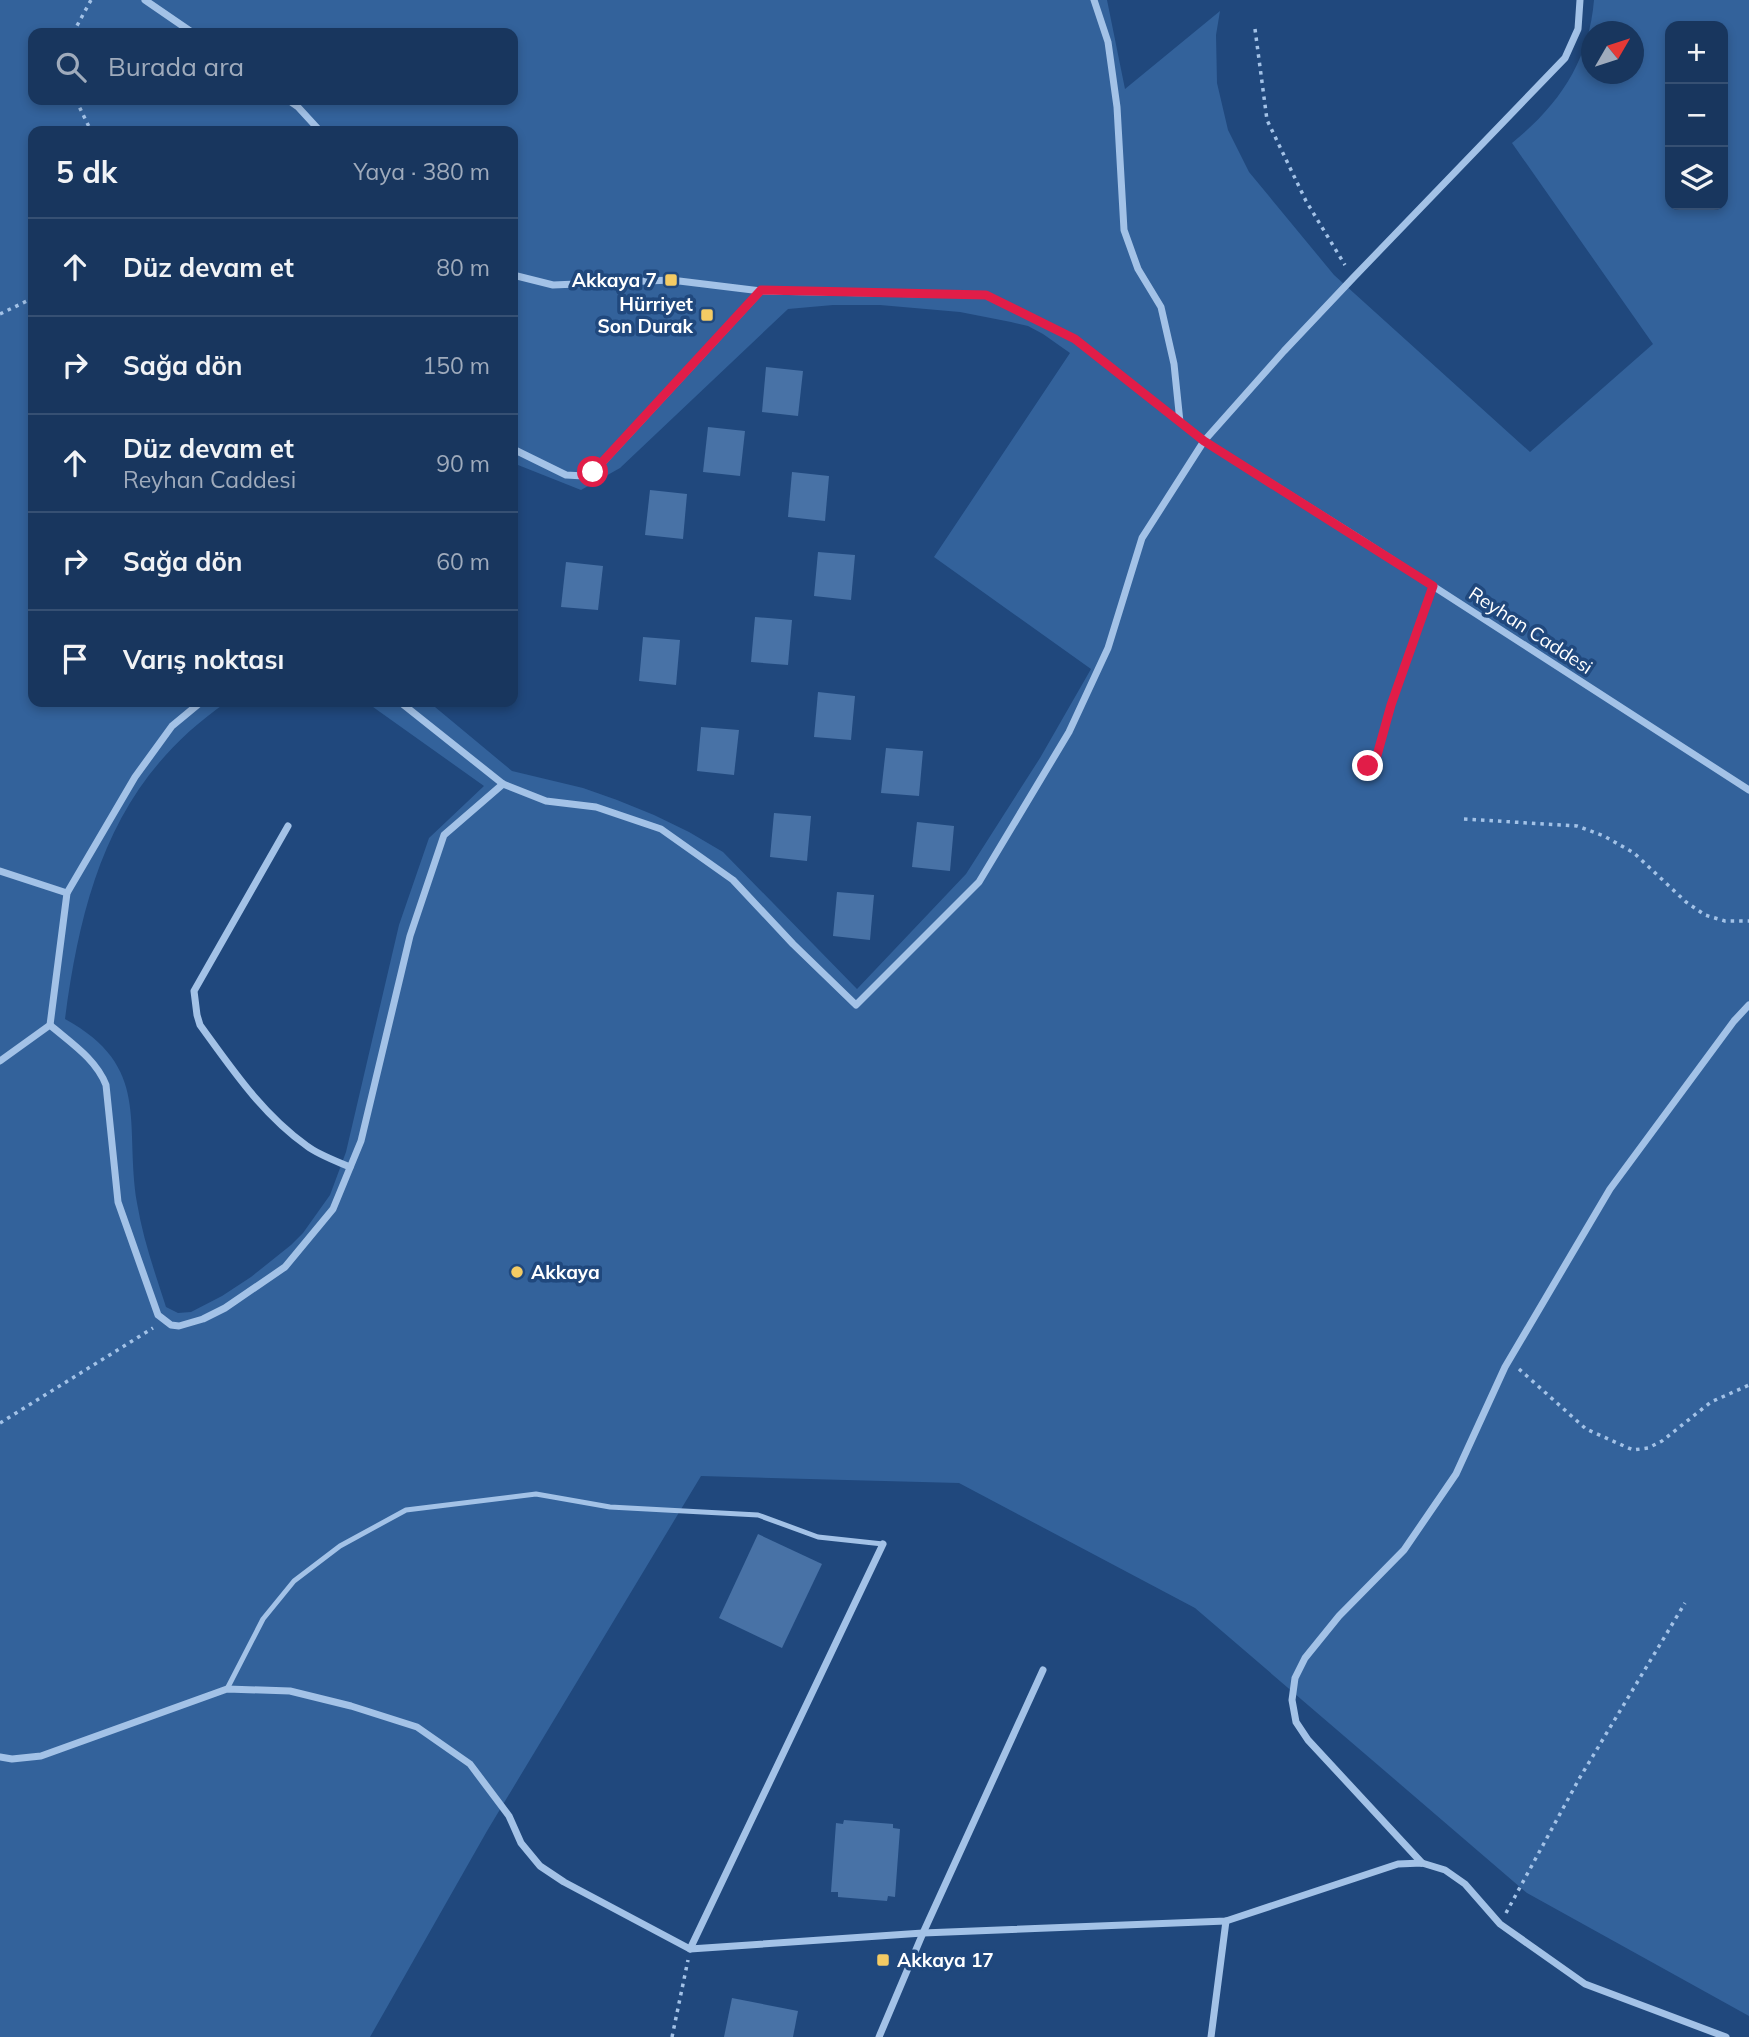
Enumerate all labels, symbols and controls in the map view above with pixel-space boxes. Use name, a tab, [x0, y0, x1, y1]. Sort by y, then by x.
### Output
north arrow	[1581, 21, 1644, 84]
map controls	[1665, 21, 1728, 210]
button: +	[1665, 21, 1728, 84]
search box	[28, 28, 518, 105]
icon: search	[52, 48, 90, 86]
text: Burada ara	[108, 50, 244, 83]
button: −	[1665, 84, 1728, 147]
button: layers	[1665, 147, 1728, 210]
text: 5 dk	[56, 153, 117, 191]
text: Yaya · 380 m	[353, 157, 490, 186]
icon: ahead	[56, 248, 94, 286]
text: Düz devam et	[123, 251, 294, 284]
text: 80 m	[436, 253, 490, 282]
place label: Akkaya 7	[572, 268, 657, 292]
marker: Akkaya 7	[663, 272, 679, 288]
place label: Hürriyet Son Durak	[597, 292, 694, 338]
marker: Hürriyet Son Durak	[699, 307, 715, 323]
icon: right	[56, 346, 94, 384]
text: Sağa dön	[123, 349, 243, 382]
text: 150 m	[422, 351, 490, 380]
text: Düz devam et	[123, 432, 294, 465]
icon: ahead	[56, 444, 94, 482]
text: 90 m	[436, 449, 490, 478]
route start	[577, 456, 608, 487]
text: Reyhan Caddesi	[123, 465, 296, 494]
icon: right	[56, 542, 94, 580]
text: Sağa dön	[123, 545, 243, 578]
text: 60 m	[436, 547, 490, 576]
street label: Reyhan Caddesi	[1464, 581, 1598, 679]
icon: arrive	[56, 640, 94, 678]
text: Varış noktası	[123, 643, 284, 676]
route end	[1352, 750, 1383, 781]
place label: Akkaya	[531, 1260, 600, 1284]
marker: Akkaya	[509, 1264, 525, 1280]
place label: Akkaya 17	[897, 1948, 994, 1972]
marker: Akkaya 17	[875, 1952, 891, 1968]

